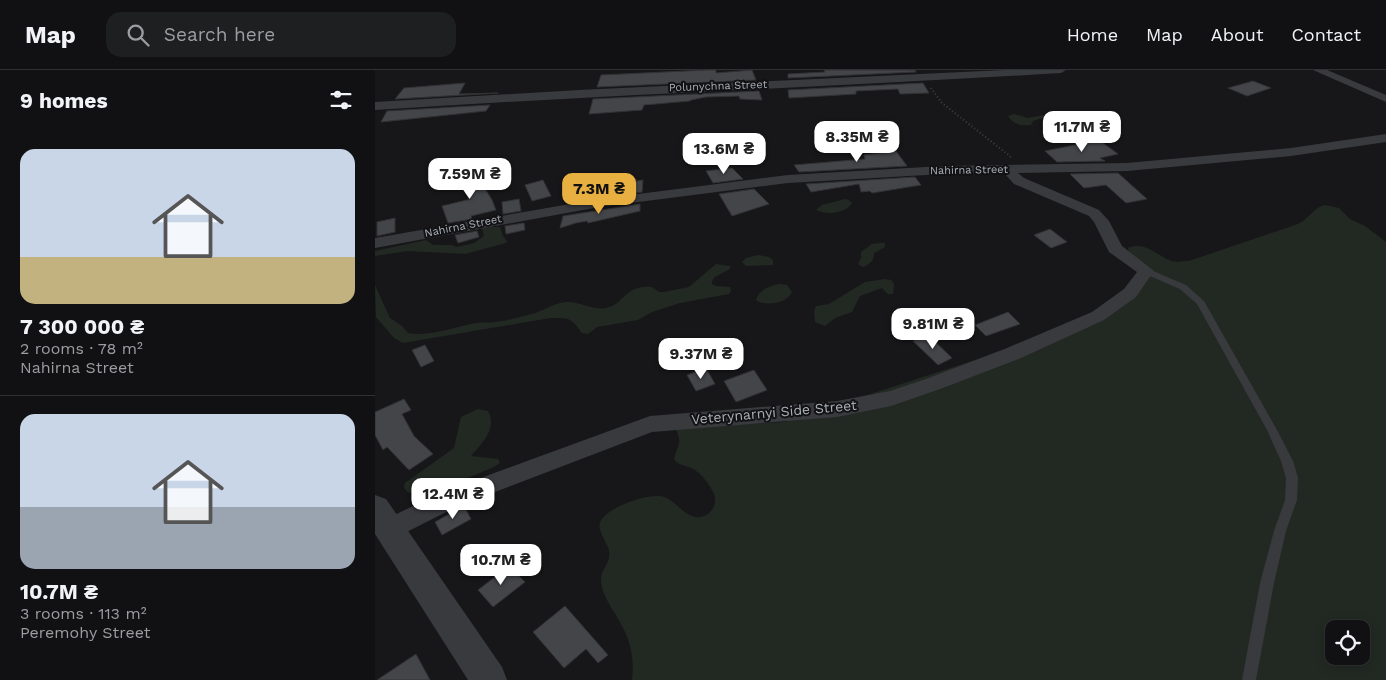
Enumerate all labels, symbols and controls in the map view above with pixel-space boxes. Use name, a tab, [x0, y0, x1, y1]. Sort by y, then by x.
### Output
search box	[106, 12, 456, 57]
text: Map	[25, 21, 76, 49]
icon: search	[124, 21, 152, 49]
text: Search here	[164, 23, 275, 46]
text: Home	[1067, 24, 1118, 45]
text: Map	[1146, 24, 1183, 45]
text: About	[1211, 24, 1263, 45]
text: Contact	[1291, 24, 1361, 45]
street label: Polunychna Street	[669, 78, 768, 94]
icon: filters	[327, 86, 355, 114]
text: 9 homes	[20, 88, 108, 113]
pin: 11.7M ₴	[1036, 111, 1128, 153]
text: 11.7M ₴	[1054, 117, 1110, 136]
pin: 8.35M ₴	[811, 121, 903, 163]
text: 8.35M ₴	[825, 127, 889, 146]
pin: 13.6M ₴	[678, 132, 770, 175]
text: 13.6M ₴	[694, 139, 754, 158]
pin: 7.59M ₴	[424, 158, 516, 200]
street label: Nahirna Street	[930, 163, 1009, 177]
text: 7.59M ₴	[439, 164, 501, 183]
pin: 7.3M ₴	[558, 172, 640, 215]
text: 7.3M ₴	[573, 179, 625, 198]
icon: home	[143, 181, 233, 271]
street label: Nahirna Street	[423, 212, 503, 240]
pin: 9.81M ₴	[887, 308, 979, 350]
text: 7 300 000 ₴	[20, 314, 144, 339]
text: 9.81M ₴	[902, 314, 964, 333]
pin: 9.37M ₴	[655, 338, 747, 380]
text: 2 rooms · 78 m²	[20, 339, 143, 358]
text: 9.37M ₴	[670, 344, 732, 363]
text: Nahirna Street	[20, 358, 134, 377]
street label: Veterynarnyi Side Street	[691, 397, 858, 427]
icon: home	[143, 447, 233, 537]
pin: 12.4M ₴	[407, 478, 499, 520]
text: 12.4M ₴	[422, 484, 484, 503]
pin: 10.7M ₴	[455, 544, 547, 586]
text: 10.7M ₴	[471, 550, 531, 569]
text: 10.7M ₴	[20, 579, 98, 604]
text: 3 rooms · 113 m²	[20, 604, 147, 623]
map controls	[1325, 620, 1370, 665]
button: locate	[1325, 620, 1370, 665]
text: Peremohy Street	[20, 623, 150, 642]

